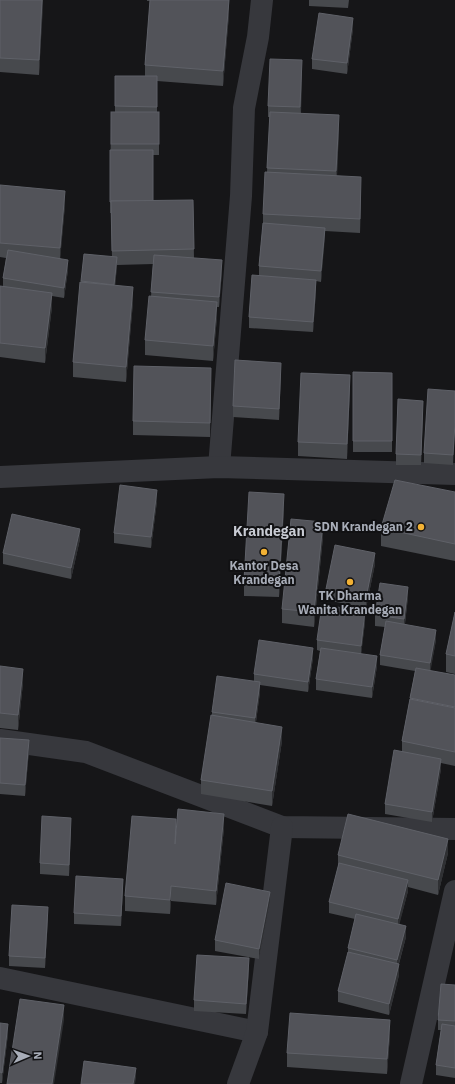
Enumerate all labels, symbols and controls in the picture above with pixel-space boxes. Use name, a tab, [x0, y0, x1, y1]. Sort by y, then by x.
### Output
place label: SDN Krandegan 2	[314, 519, 413, 534]
district label: Krandegan	[233, 522, 305, 540]
marker: SDN Krandegan 2	[416, 522, 426, 532]
marker: Kantor Desa Krandegan	[259, 547, 269, 557]
place label: Kantor Desa Krandegan	[229, 558, 299, 587]
marker: TK Dharma Wanita Krandegan	[345, 577, 355, 587]
place label: TK Dharma Wanita Krandegan	[298, 588, 402, 617]
north arrow	[8, 1036, 48, 1076]
text: N	[31, 1051, 45, 1060]

